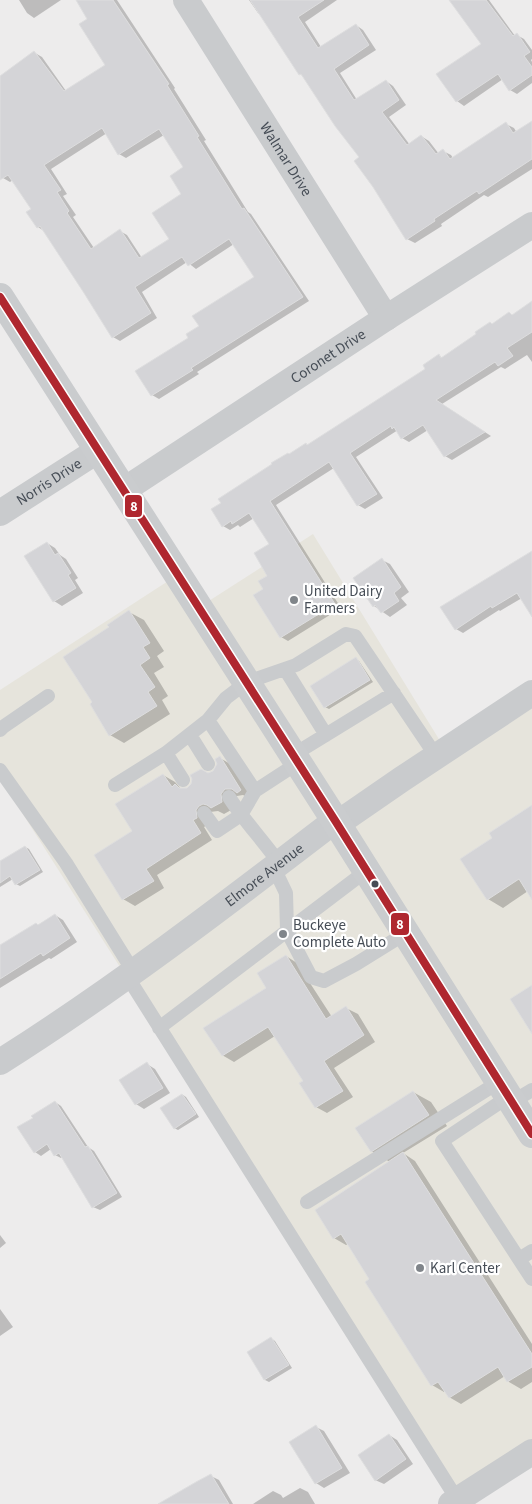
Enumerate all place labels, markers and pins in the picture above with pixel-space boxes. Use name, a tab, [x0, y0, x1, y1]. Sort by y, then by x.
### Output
place label: United Dairy Farmers	[304, 581, 382, 619]
marker: United Dairy Farmers	[288, 594, 300, 606]
unlabelled marker	[370, 879, 380, 889]
place label: Buckeye Complete Auto	[293, 915, 386, 953]
marker: Buckeye Complete Auto	[277, 928, 289, 940]
place label: Karl Center	[430, 1258, 501, 1279]
marker: Karl Center	[414, 1262, 426, 1274]

